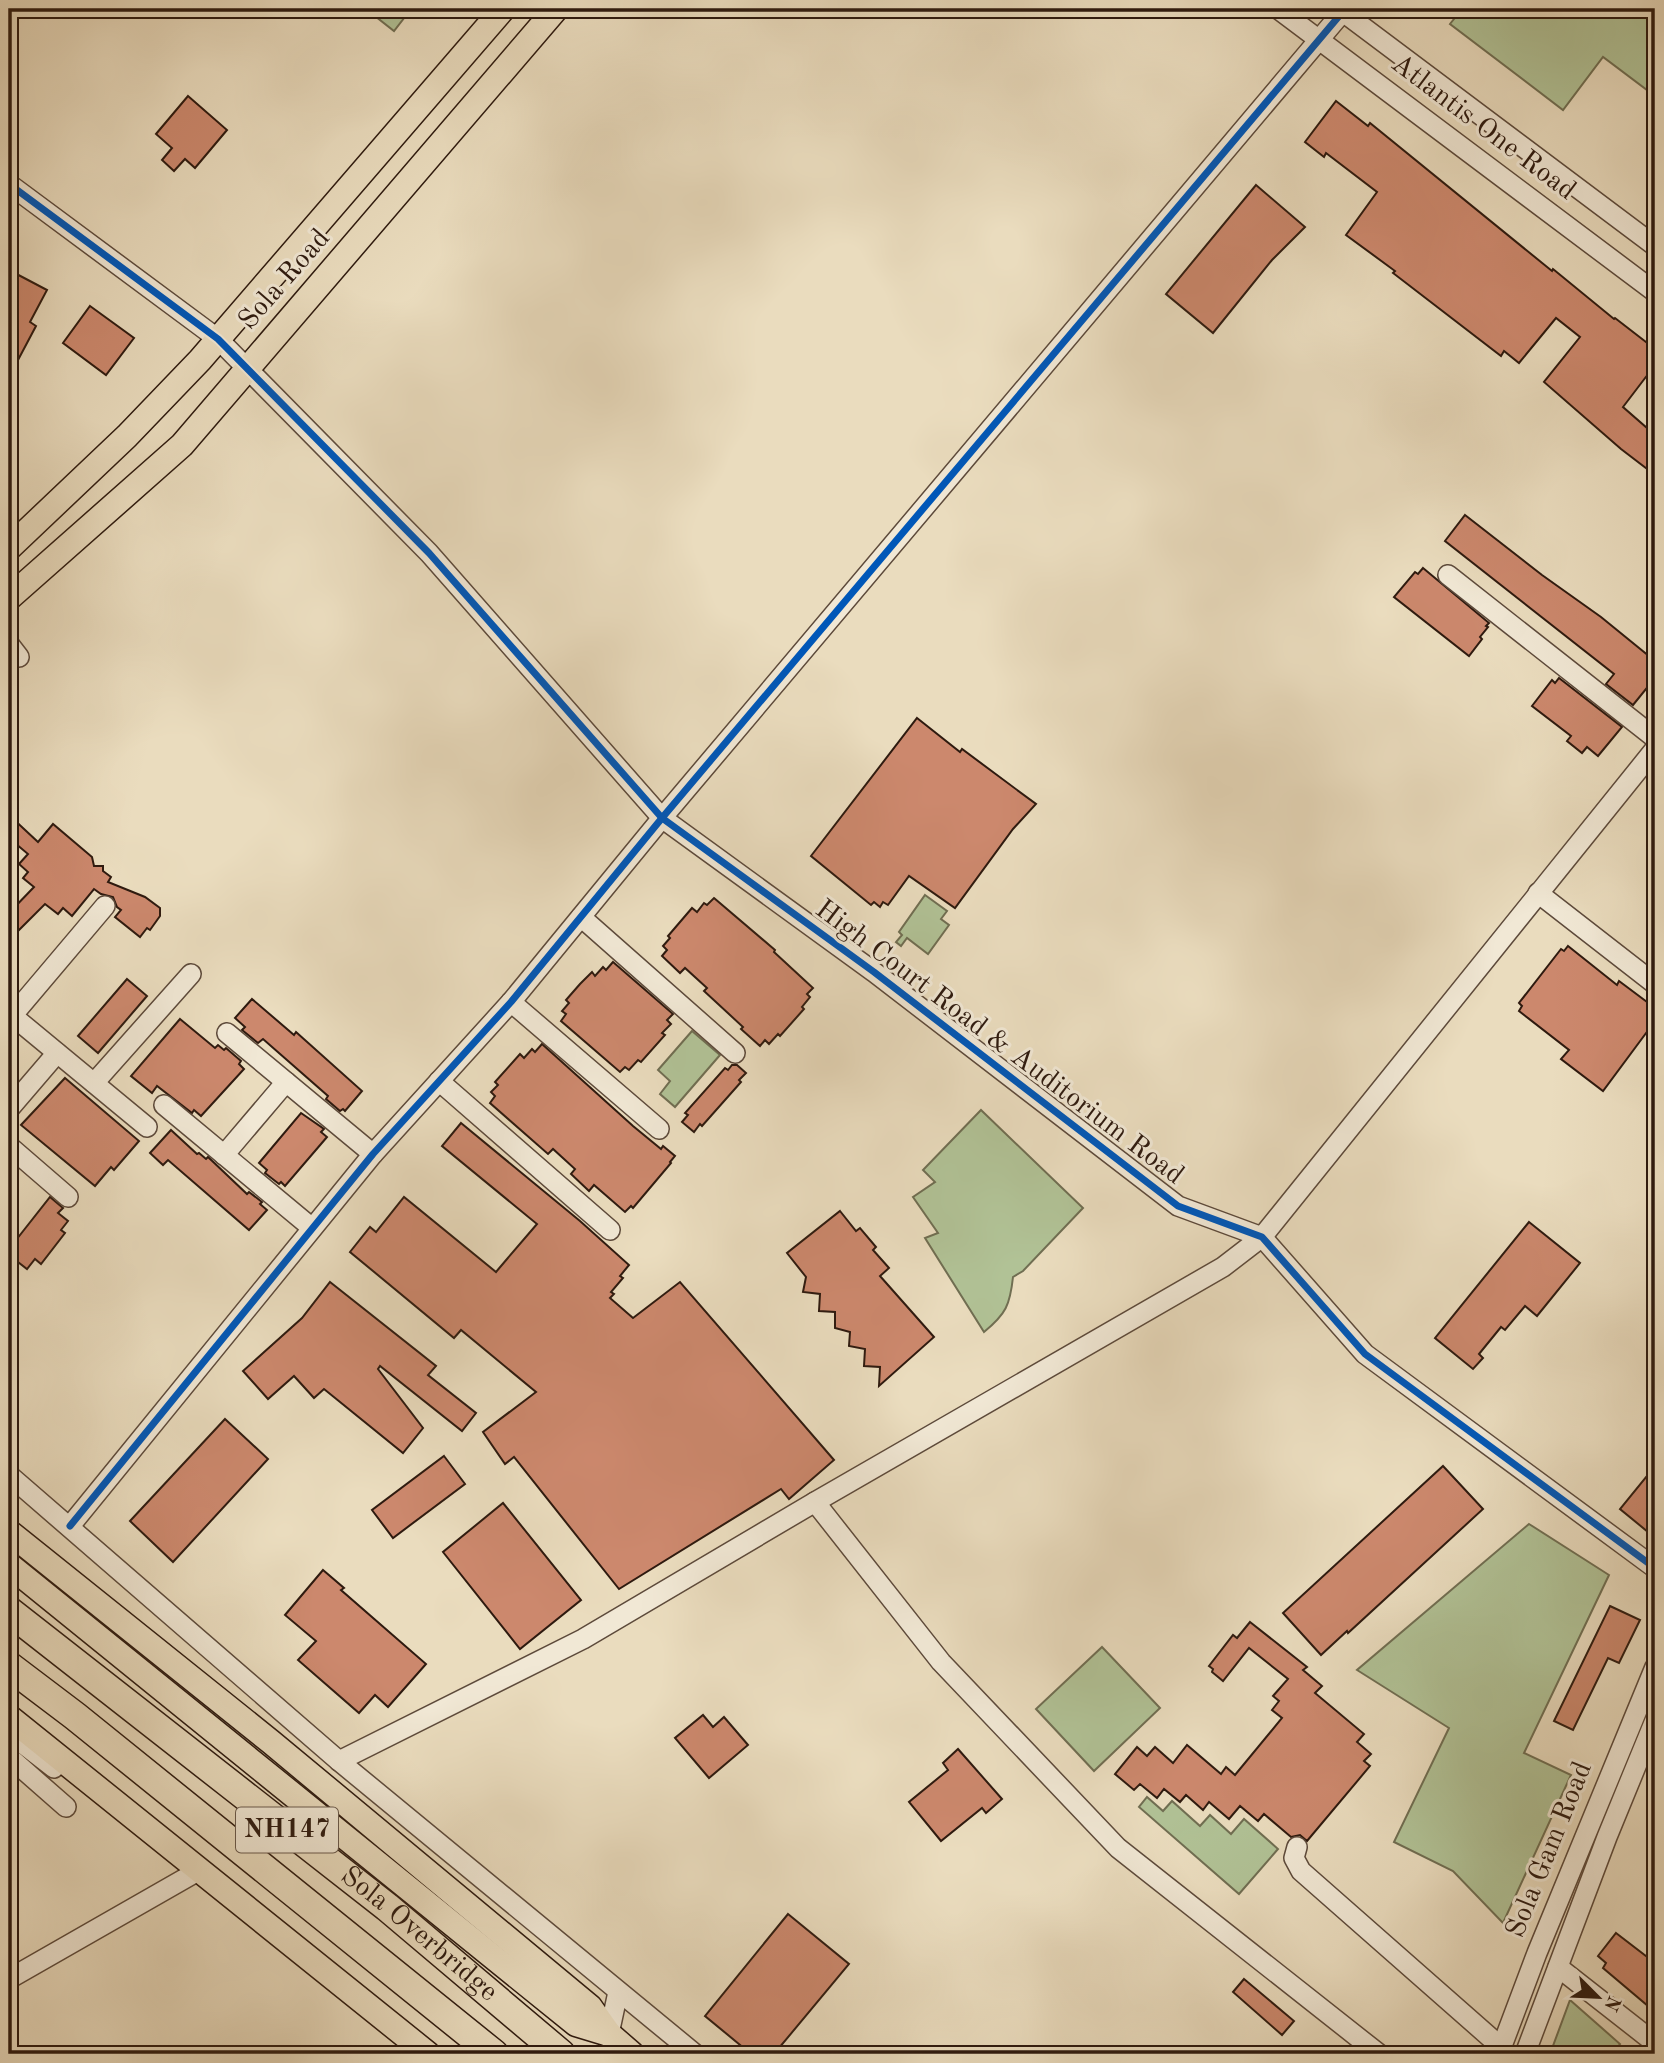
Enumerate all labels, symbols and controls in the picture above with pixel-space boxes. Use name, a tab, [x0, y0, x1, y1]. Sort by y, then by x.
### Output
street label: Atlantis One Road	[1386, 50, 1580, 206]
street label: Sola Road	[234, 224, 336, 336]
street label: High Court Road & Auditorium Road	[810, 895, 1188, 1191]
street label: Sola Gam Road	[1502, 1758, 1598, 1942]
road number: NH147	[236, 1808, 338, 1853]
street label: Sola Overbridge	[335, 1862, 502, 2007]
north arrow	[1562, 1962, 1632, 2032]
text: N	[1599, 1992, 1623, 2014]

